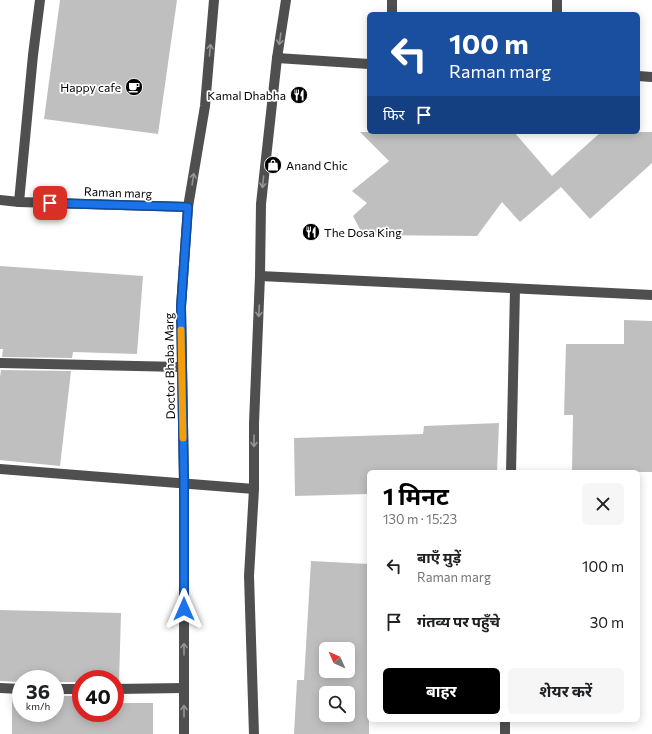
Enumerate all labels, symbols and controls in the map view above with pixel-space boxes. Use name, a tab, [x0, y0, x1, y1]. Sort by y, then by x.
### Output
text: 100 m	[449, 26, 529, 60]
icon: left	[383, 28, 435, 80]
one-way arrow	[276, 32, 284, 45]
one-way arrow	[206, 44, 213, 57]
text: Raman marg	[449, 60, 551, 82]
cafe icon: Happy cafe	[124, 77, 144, 97]
place label: Happy cafe	[60, 80, 121, 94]
restaurant icon: Kamal Dhabha	[289, 85, 309, 105]
place label: Kamal Dhabha	[207, 88, 286, 102]
icon: arrive	[413, 104, 435, 126]
text: फिर	[383, 105, 405, 123]
shop icon: Anand Chic	[263, 155, 283, 175]
place label: Anand Chic	[286, 158, 348, 172]
one-way arrow	[189, 172, 197, 185]
one-way arrow	[260, 175, 267, 188]
street label: Raman marg	[84, 184, 153, 200]
pin	[33, 186, 67, 220]
icon: arrive	[39, 192, 61, 214]
restaurant icon: The Dosa King	[301, 222, 321, 242]
place label: The Dosa King	[324, 225, 402, 239]
one-way arrow	[255, 304, 263, 317]
street label: Doctor Bhaba Marg	[161, 312, 177, 419]
one-way arrow	[250, 434, 258, 447]
text: 1 मिनट	[383, 481, 449, 510]
button: close	[582, 483, 624, 525]
text: 130 m · 15:23	[383, 511, 457, 527]
text: बाएँ मुड़ें	[417, 548, 461, 566]
icon: left	[383, 555, 405, 577]
text: 100 m	[582, 557, 624, 575]
text: Raman marg	[417, 569, 491, 585]
position arrow	[163, 588, 205, 630]
icon: arrive	[383, 611, 405, 633]
text: गंतव्य पर पहुँचे	[417, 612, 500, 630]
text: 30 m	[590, 613, 624, 631]
north arrow	[319, 642, 355, 678]
map controls	[319, 642, 355, 722]
one-way arrow	[180, 643, 188, 656]
button: बाहर	[383, 668, 500, 714]
button: शेयर करें	[508, 668, 624, 714]
speed limit sign: 40	[72, 670, 124, 722]
text: 36	[26, 679, 50, 703]
button: search	[319, 686, 355, 722]
text: km/h	[26, 700, 50, 712]
one-way arrow	[180, 705, 188, 718]

